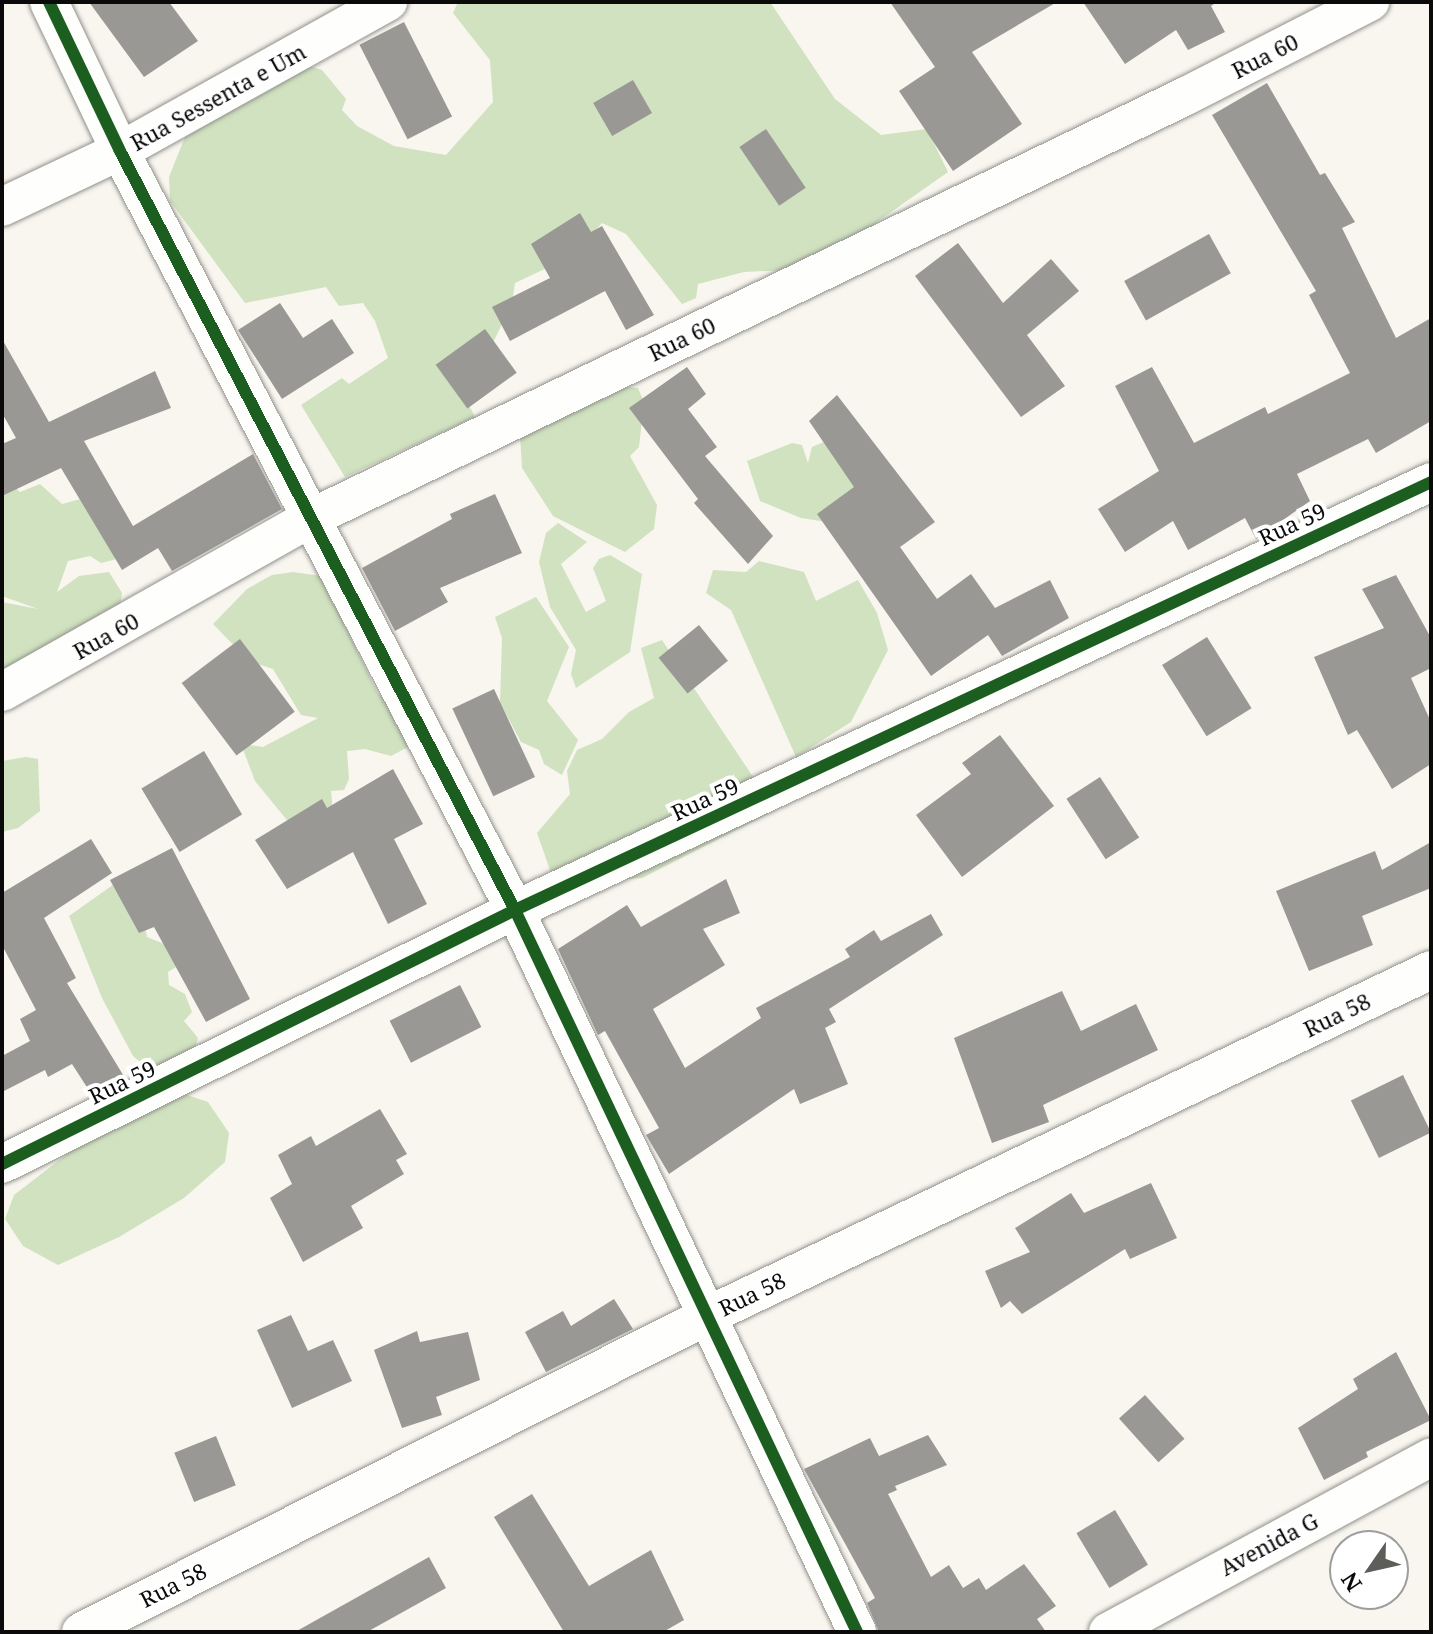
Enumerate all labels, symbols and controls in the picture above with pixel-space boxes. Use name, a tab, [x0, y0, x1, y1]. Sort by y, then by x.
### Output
street label: Rua 60	[1227, 28, 1303, 84]
street label: Rua Sessenta e Um	[126, 38, 310, 156]
street label: Rua 60	[644, 312, 720, 366]
street label: Rua 59	[1254, 497, 1330, 551]
street label: Rua 60	[69, 607, 143, 665]
street label: Rua 59	[667, 772, 743, 826]
street label: Rua 58	[1299, 988, 1375, 1042]
street label: Rua 59	[84, 1055, 160, 1109]
street label: Rua 58	[714, 1267, 790, 1321]
street label: Avenida G	[1215, 1507, 1323, 1581]
north arrow	[1329, 1530, 1409, 1610]
street label: Rua 58	[135, 1557, 211, 1613]
text: N	[1333, 1567, 1368, 1598]

